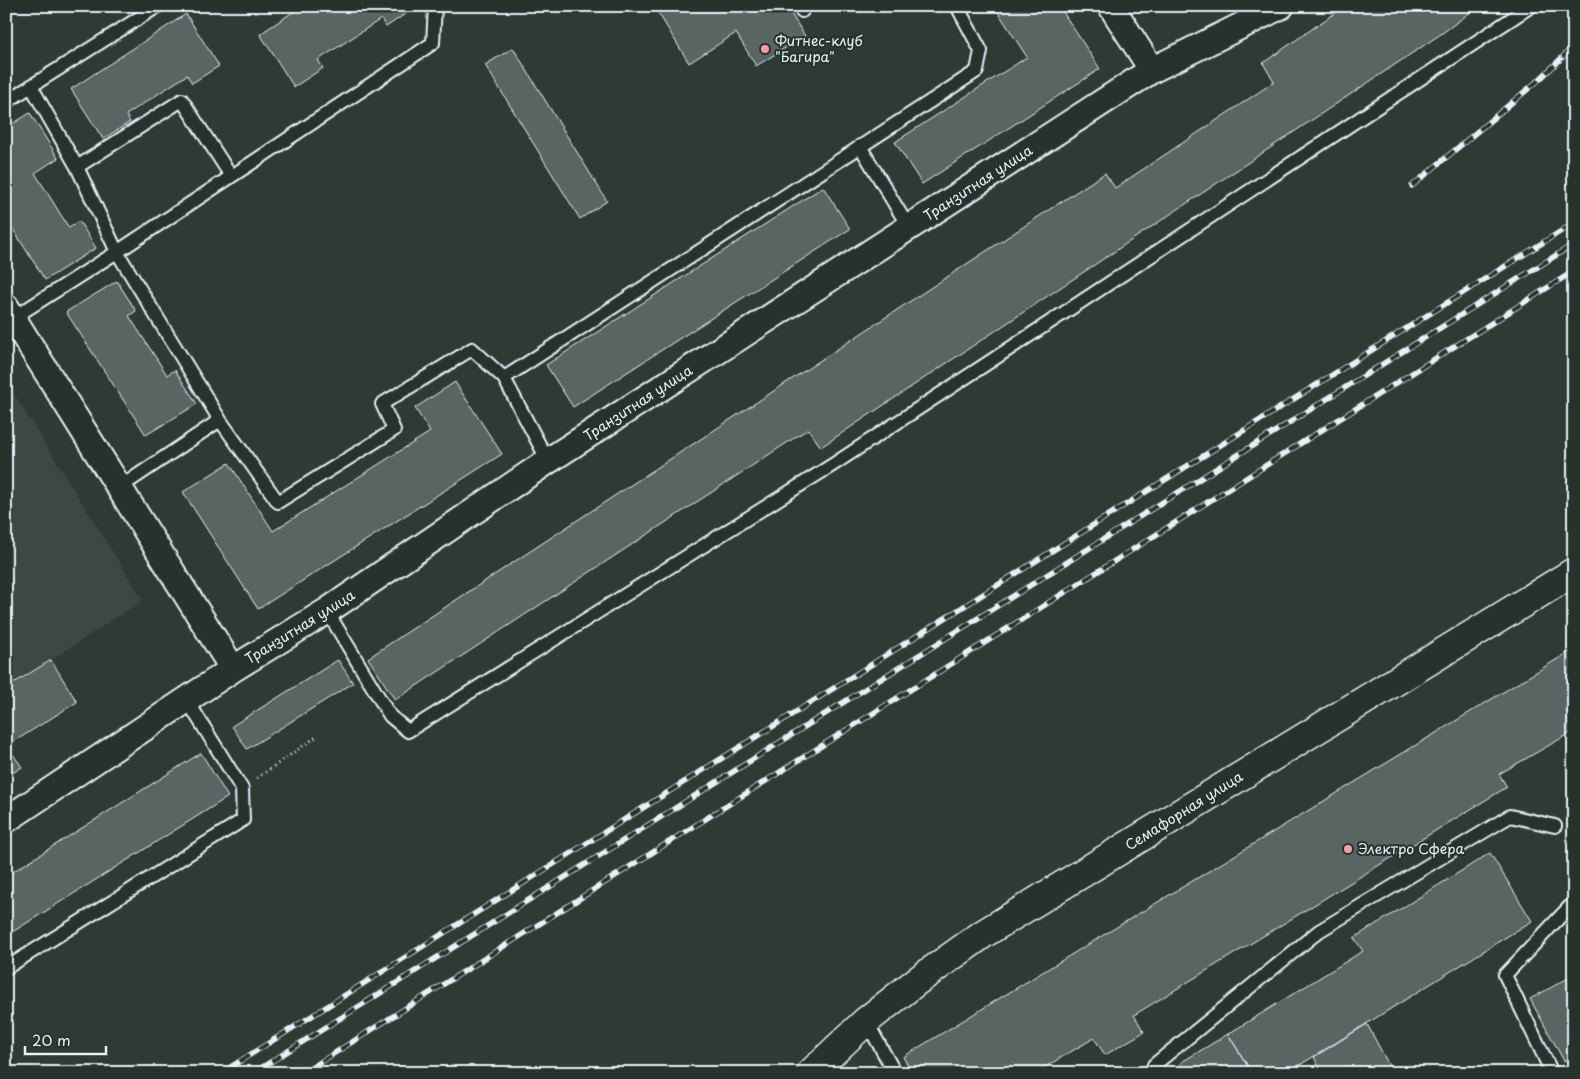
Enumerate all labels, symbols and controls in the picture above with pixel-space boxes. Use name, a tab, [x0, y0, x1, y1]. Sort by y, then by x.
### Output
place label: Фитнес-клуб "Багира"	[775, 30, 863, 67]
marker: Фитнес-клуб "Багира"	[759, 43, 771, 55]
street label: Транзитная улица	[919, 139, 1036, 226]
street label: Транзитная улица	[579, 359, 696, 446]
street label: Транзитная улица	[241, 584, 359, 669]
street label: Семафорная улица	[1121, 766, 1247, 855]
place label: Электро Сфера	[1358, 838, 1464, 859]
marker: Электро Сфера	[1342, 843, 1354, 855]
scale bar	[25, 1024, 106, 1056]
text: 20 m	[32, 1028, 71, 1051]

